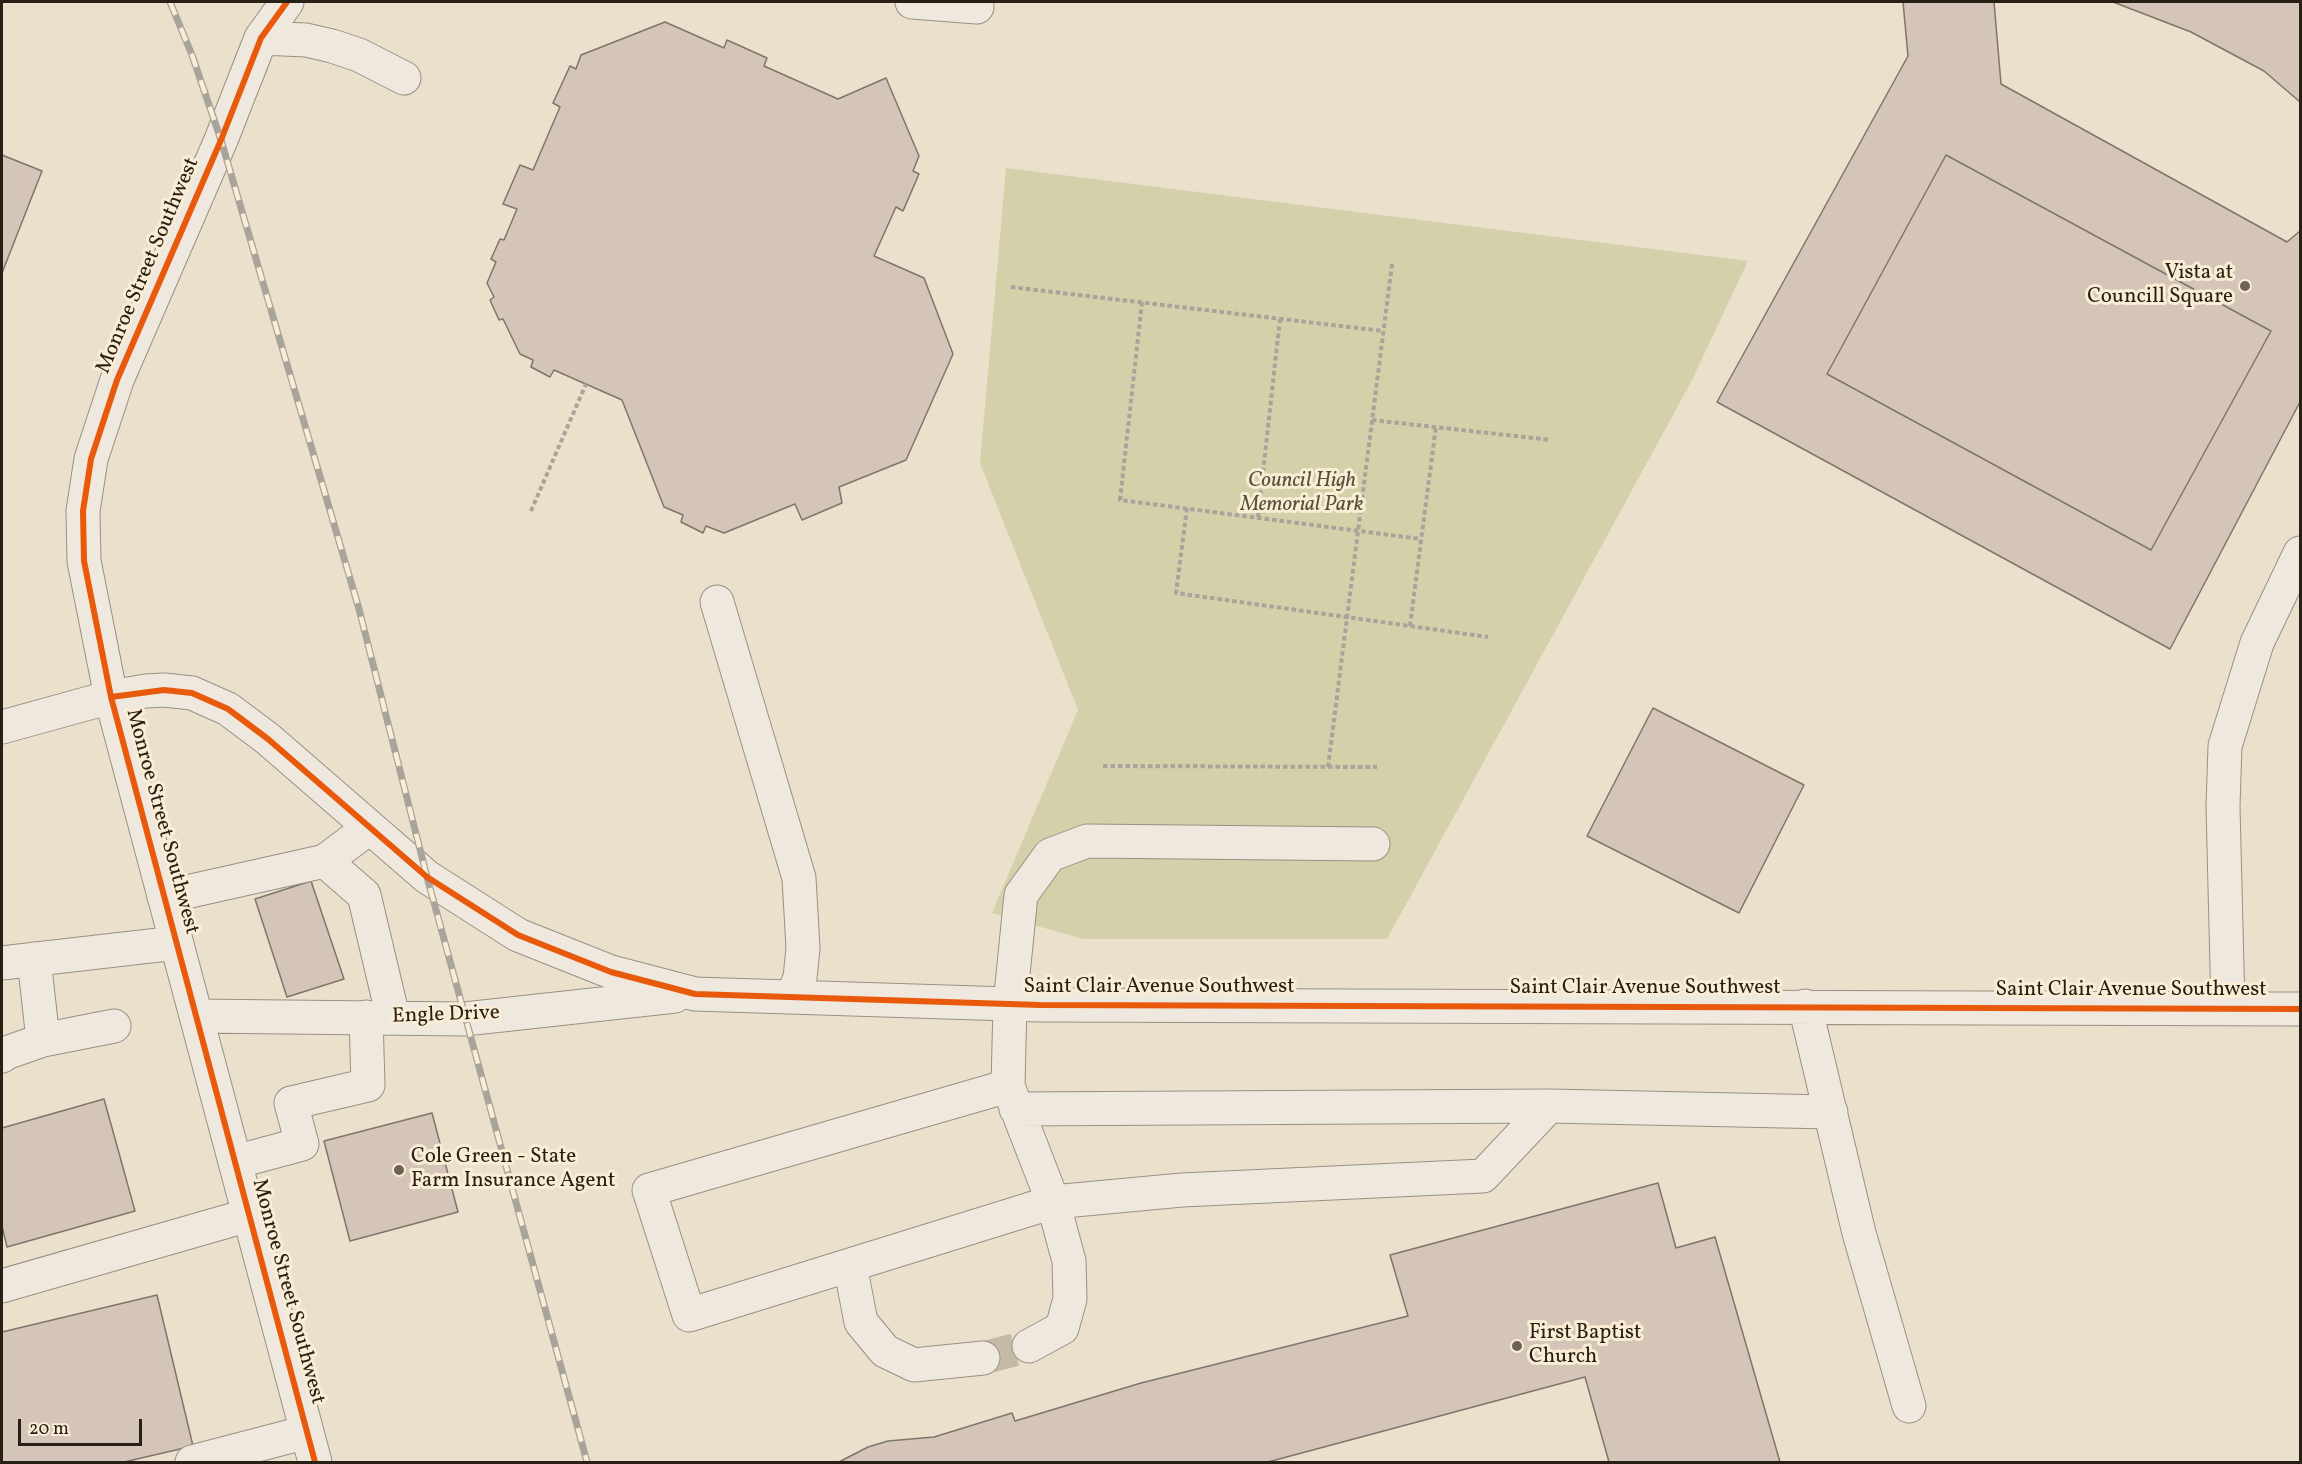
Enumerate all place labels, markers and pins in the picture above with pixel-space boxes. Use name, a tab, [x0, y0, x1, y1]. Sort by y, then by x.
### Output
place label: Vista at Councill Square	[2087, 261, 2233, 311]
marker: Vista at Councill Square	[2238, 279, 2252, 293]
place label: Cole Green - State Farm Insurance Agent	[411, 1145, 615, 1195]
marker: Cole Green - State Farm Insurance Agent	[392, 1163, 406, 1177]
place label: First Baptist Church	[1529, 1321, 1641, 1371]
marker: First Baptist Church	[1510, 1339, 1524, 1353]

